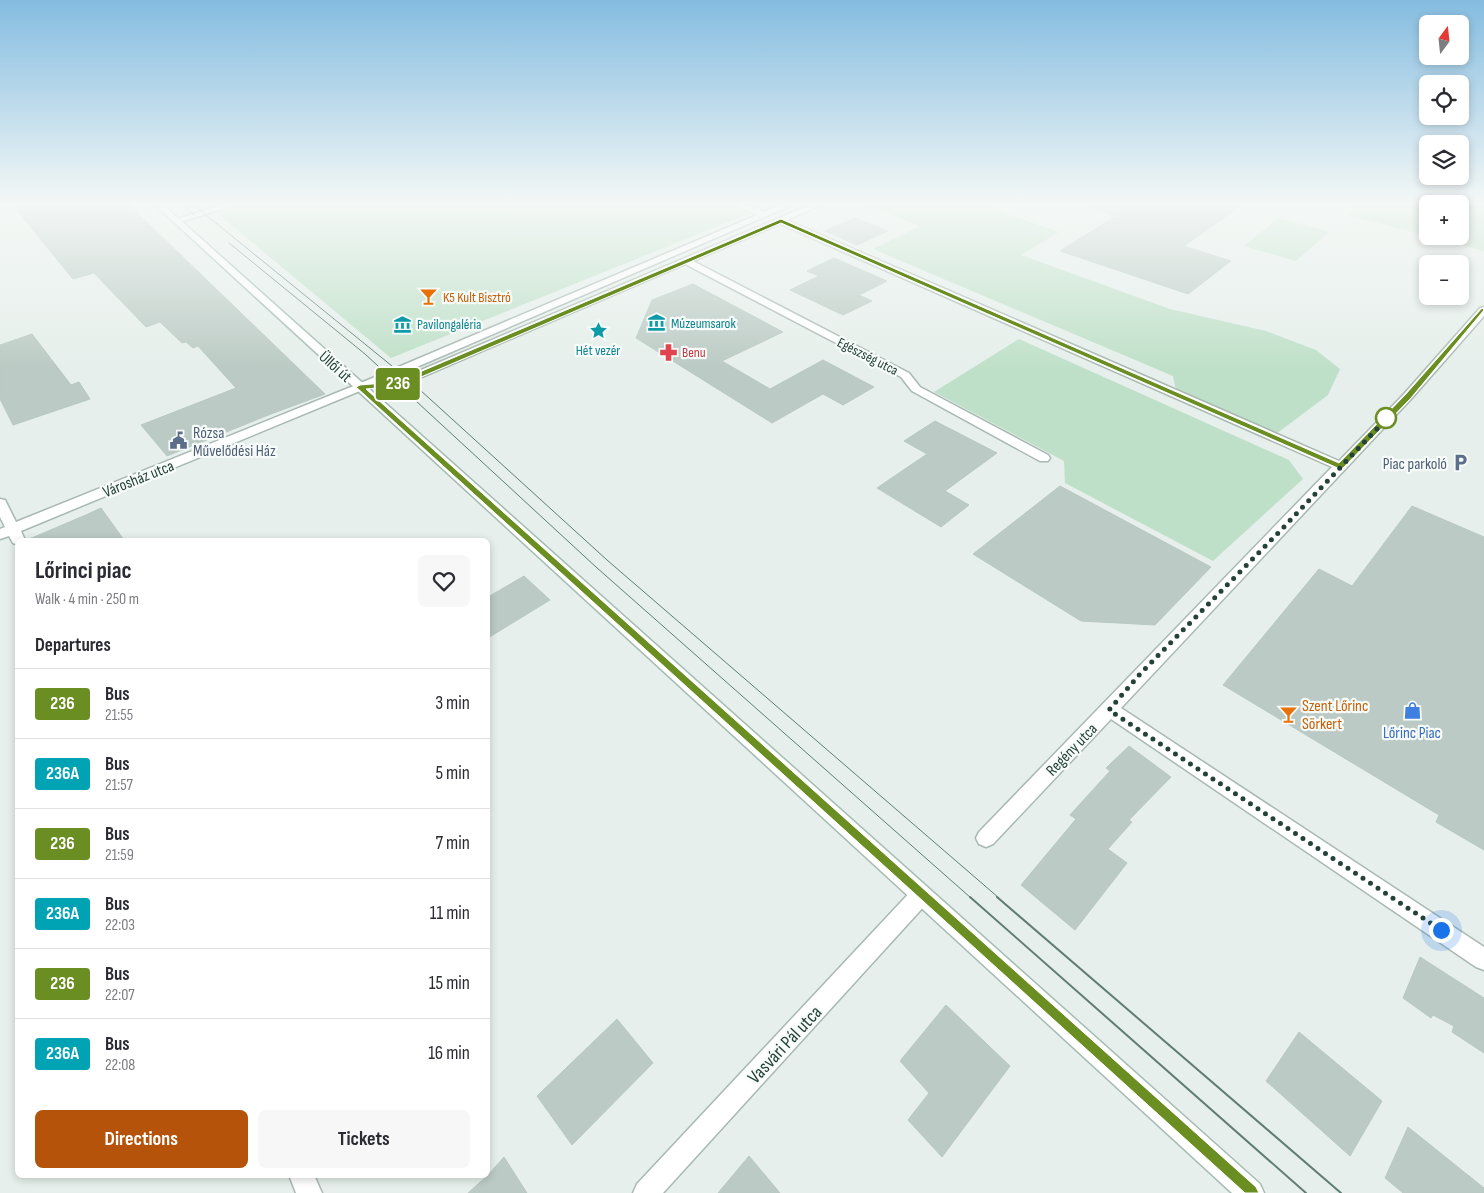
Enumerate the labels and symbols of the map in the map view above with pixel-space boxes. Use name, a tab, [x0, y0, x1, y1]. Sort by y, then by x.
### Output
north arrow	[1419, 15, 1469, 65]
bar icon: K5 Kult Bisztró	[419, 287, 439, 307]
place label: K5 Kult Bisztró	[443, 289, 511, 306]
museum icon: Múzeumsarok	[647, 313, 667, 333]
museum icon: Pavilongaléria	[393, 314, 413, 334]
place label: Múzeumsarok	[671, 315, 736, 332]
place label: Pavilongaléria	[417, 316, 481, 333]
place icon: Hét vezér	[588, 320, 608, 340]
street label: Egészség utca	[834, 334, 901, 379]
place label: Hét vezér	[576, 342, 620, 359]
pharmacy icon: Benu	[658, 342, 678, 362]
place label: Benu	[682, 344, 706, 361]
street label: Üllői út	[315, 347, 355, 387]
line badge: 236	[369, 368, 427, 400]
unlabelled marker	[1375, 407, 1397, 429]
place label: Rózsa Művelődési Ház	[193, 424, 276, 461]
public building icon: Rózsa Művelődési Ház	[169, 431, 189, 451]
parking icon: Piac parkoló	[1451, 453, 1471, 473]
place label: Piac parkoló	[1383, 455, 1447, 474]
street label: Városház utca	[100, 457, 177, 502]
place label: Szent Lőrinc Sörkert	[1302, 697, 1368, 734]
shop icon: Lőrinc Piac	[1402, 700, 1422, 720]
bar icon: Szent Lőrinc Sörkert	[1278, 704, 1298, 724]
street label: Regény utca	[1042, 720, 1102, 780]
place label: Lőrinc Piac	[1383, 724, 1441, 743]
your location	[1429, 918, 1454, 943]
street label: Vasvári Pál utca	[743, 1001, 827, 1089]

